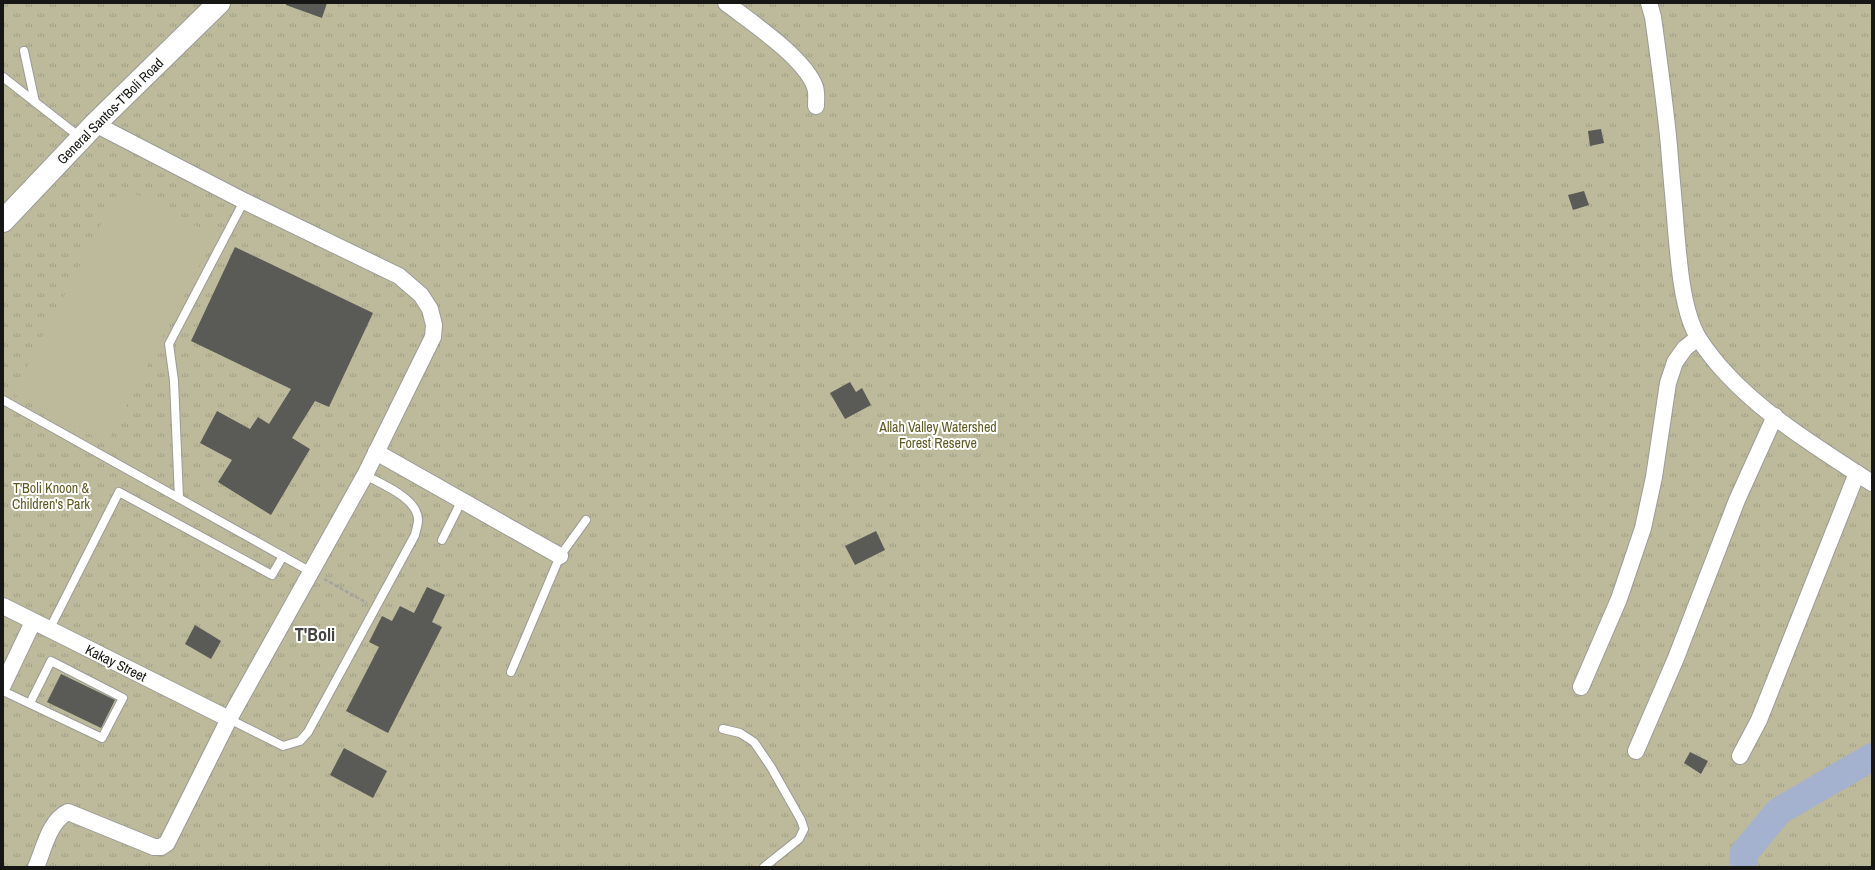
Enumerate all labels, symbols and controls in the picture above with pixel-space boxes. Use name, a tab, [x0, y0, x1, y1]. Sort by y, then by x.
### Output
street label: General Santos-T'Boli Road	[53, 54, 167, 168]
park label: Allah Valley Watershed Forest Reserve	[878, 418, 997, 452]
park label: T'Boli Knoon & Children's Park	[12, 479, 90, 513]
district label: T'Boli	[295, 622, 335, 647]
street label: Kakay Street	[83, 641, 149, 685]

